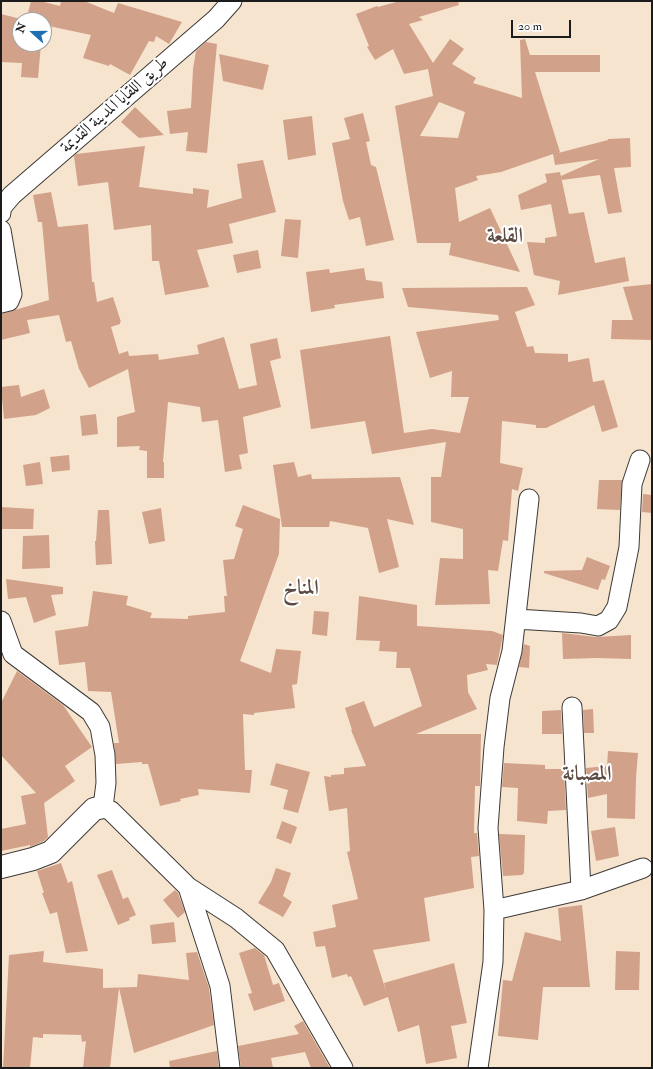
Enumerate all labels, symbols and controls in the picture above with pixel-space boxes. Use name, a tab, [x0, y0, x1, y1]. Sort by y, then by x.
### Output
north arrow	[12, 12, 52, 52]
scale bar	[513, 12, 573, 38]
text: 20 m	[518, 19, 542, 34]
text: N	[13, 21, 29, 35]
street label: طريق اللقايا المدينة القديمة	[57, 54, 173, 158]
district label: القلعة	[487, 224, 523, 250]
district label: المناخ	[283, 576, 319, 602]
district label: المصبانة	[562, 762, 612, 788]

